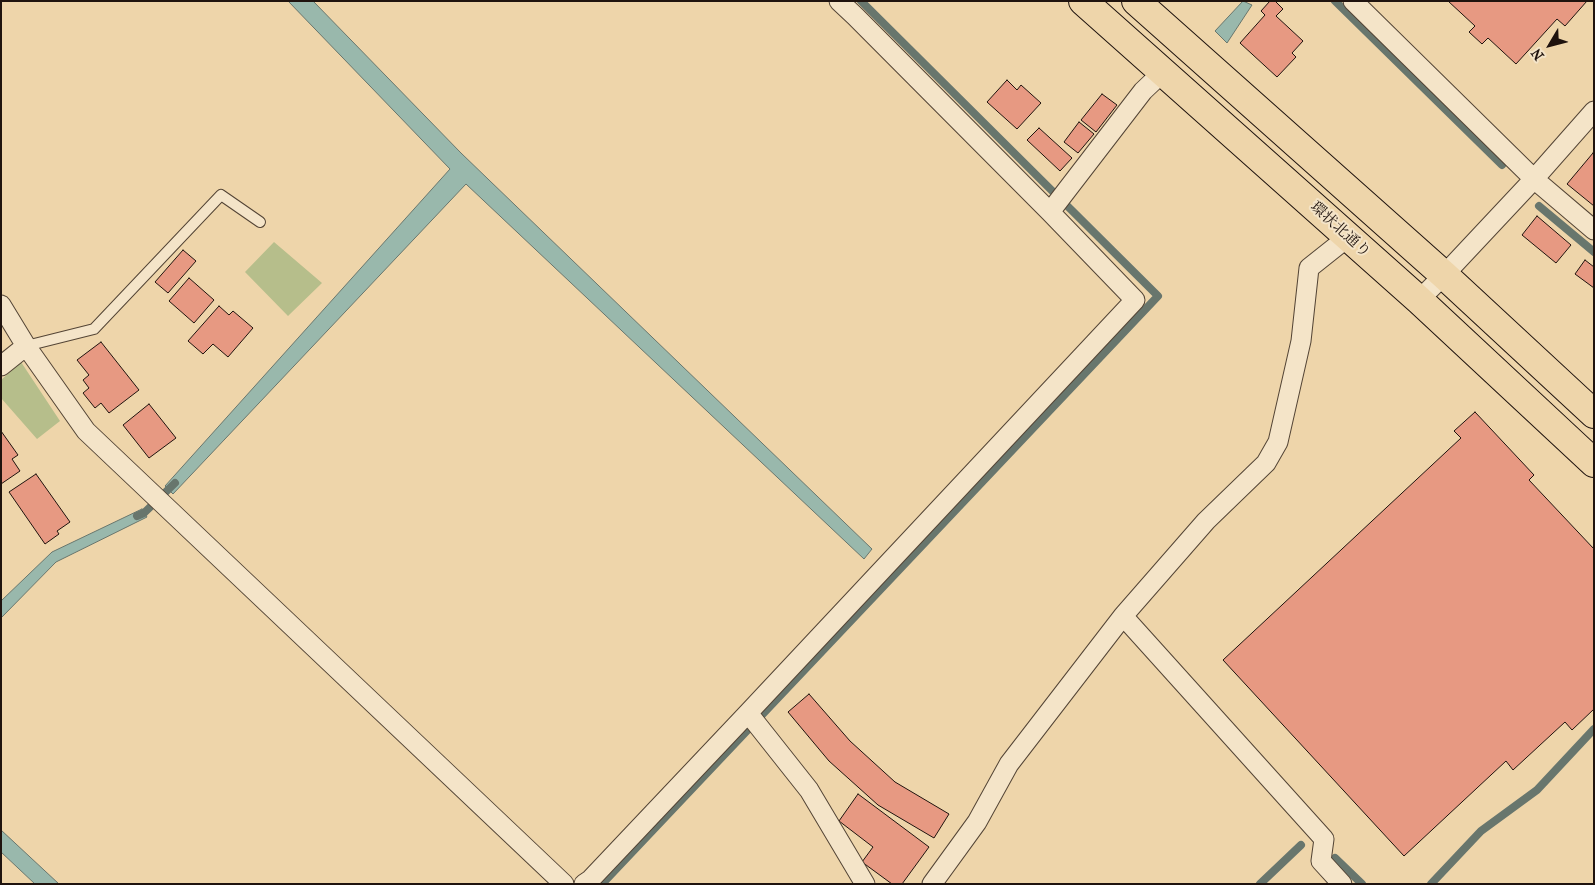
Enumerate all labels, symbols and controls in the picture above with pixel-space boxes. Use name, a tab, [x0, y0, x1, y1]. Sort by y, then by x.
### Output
north arrow	[1525, 20, 1575, 70]
text: N	[1528, 45, 1548, 64]
street label: 環状北通り	[1306, 198, 1374, 262]

